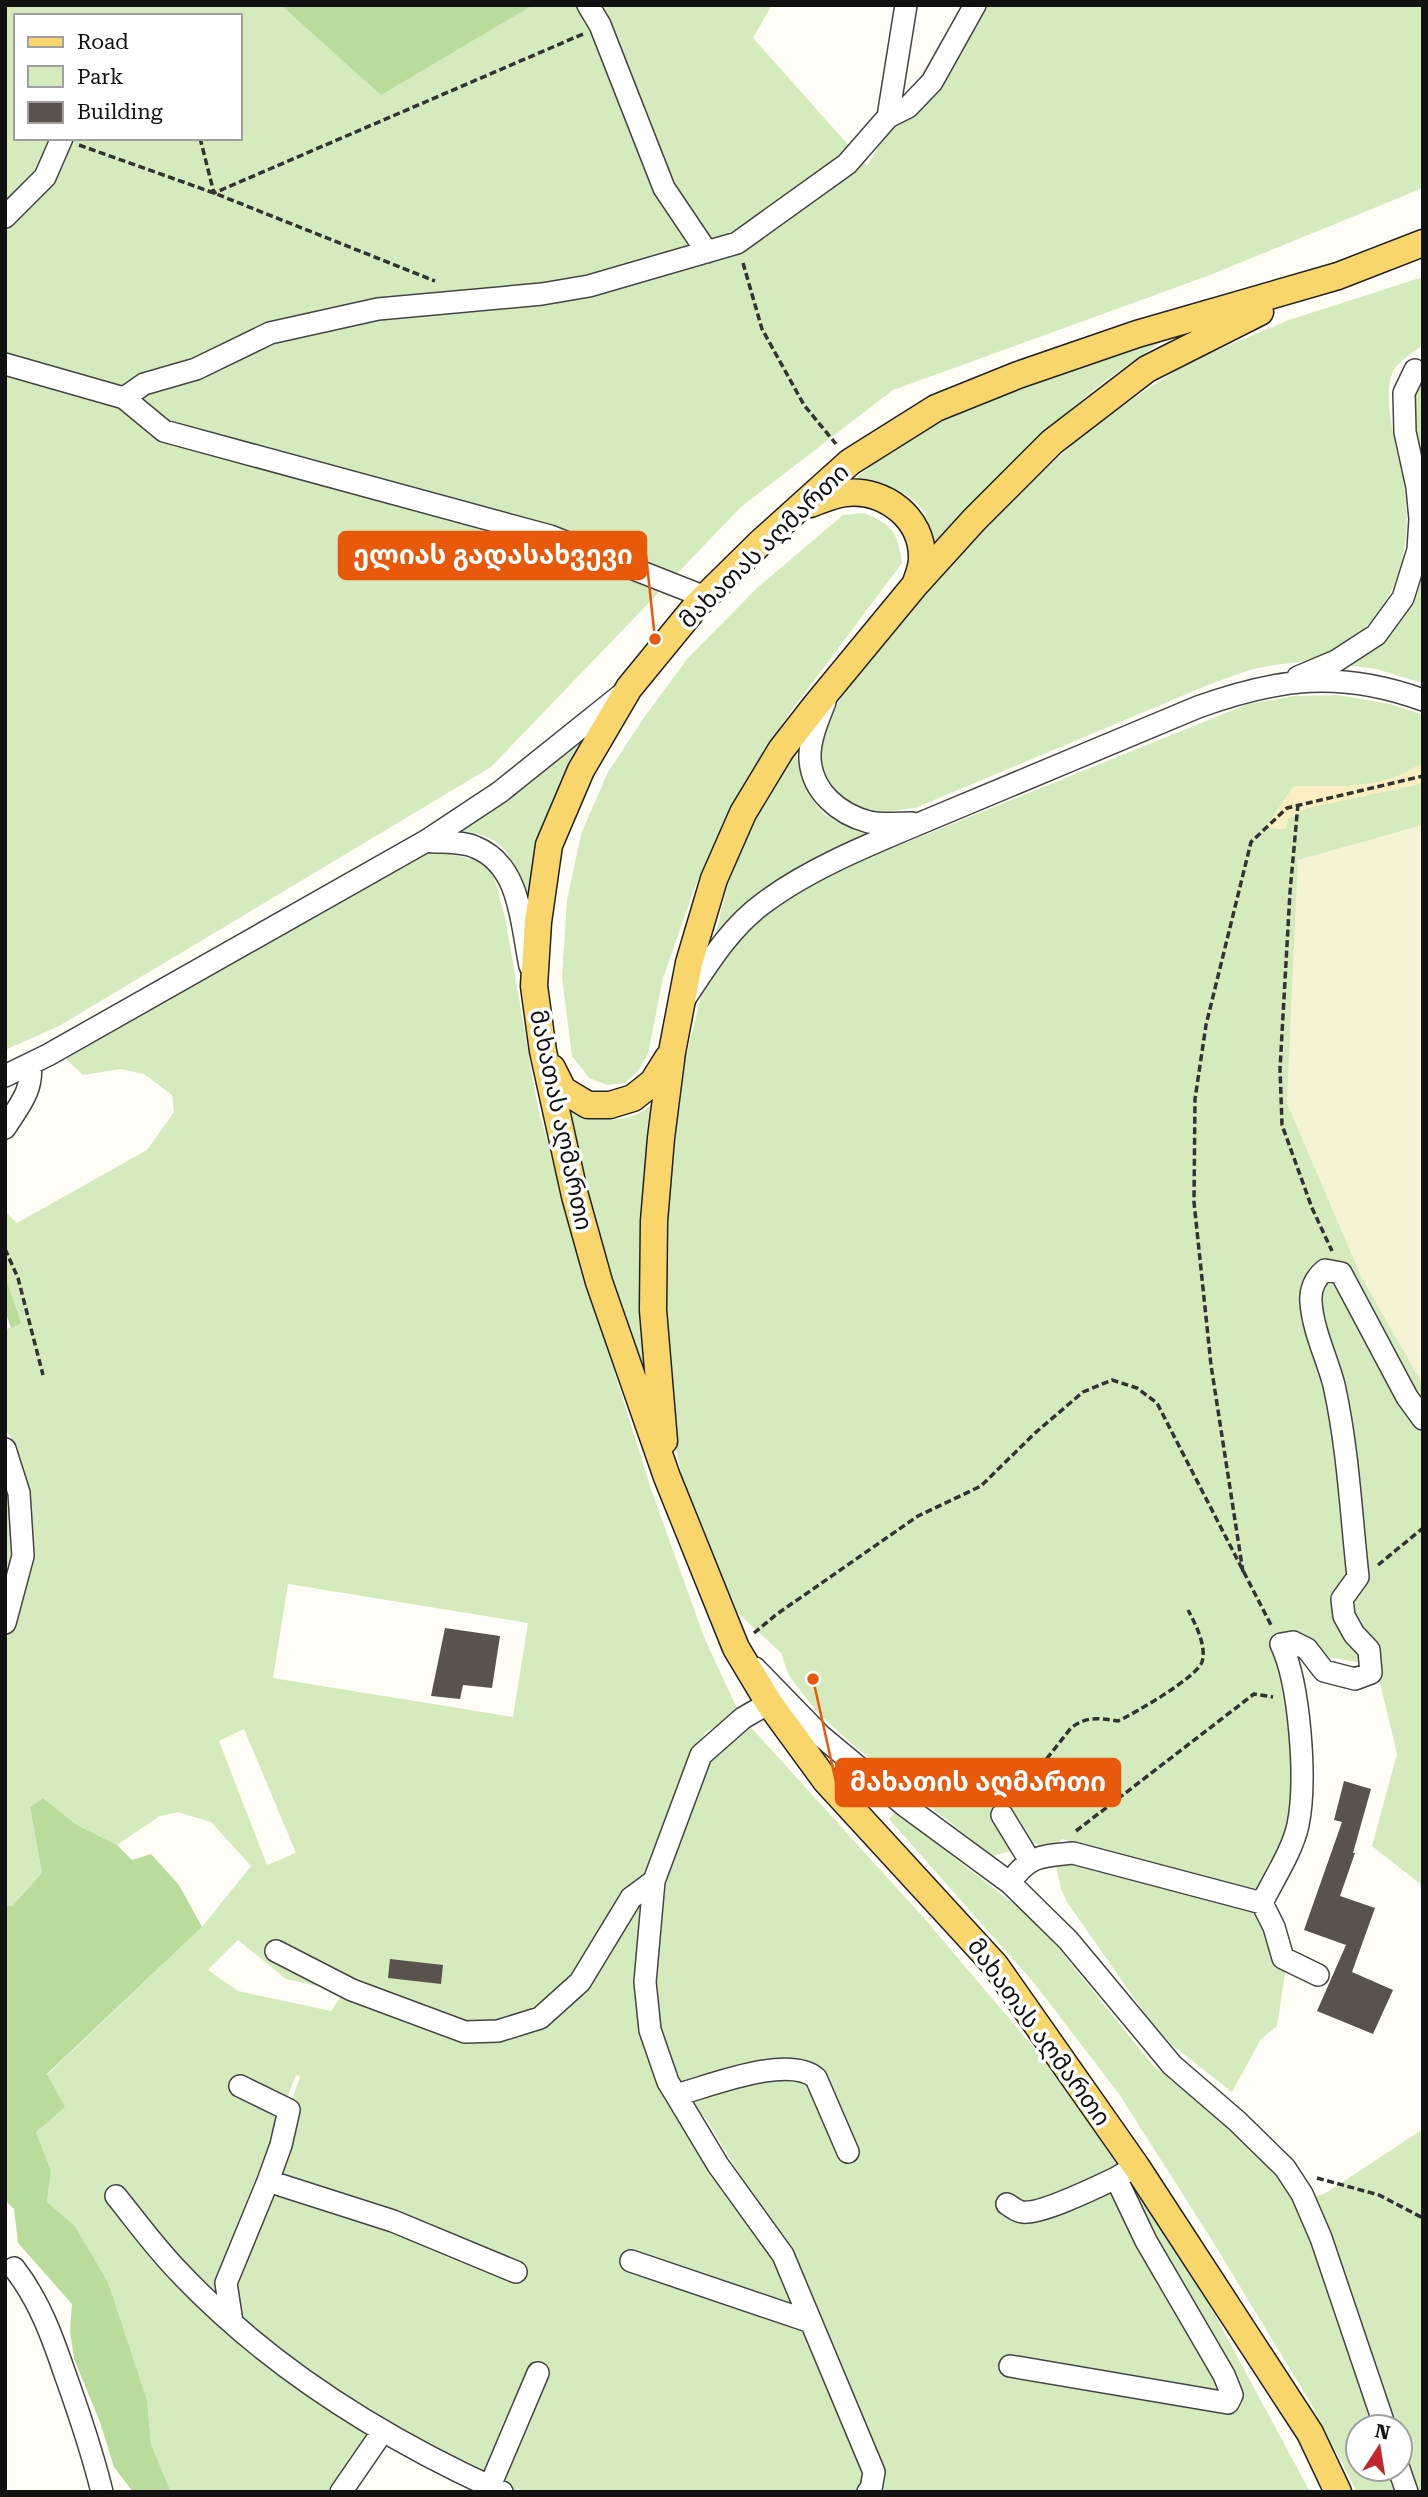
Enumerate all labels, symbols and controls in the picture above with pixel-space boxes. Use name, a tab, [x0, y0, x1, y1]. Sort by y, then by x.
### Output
legend	[14, 14, 242, 140]
text: Road	[77, 30, 129, 54]
text: Park	[77, 65, 123, 89]
text: Building	[77, 100, 163, 124]
street label: მახათას აღმართი	[673, 458, 855, 635]
callout: ელიას გადასახვევი	[339, 532, 646, 579]
text: ელიას გადასახვევი	[353, 540, 633, 572]
street label: მახათას აღმართი	[523, 1007, 598, 1233]
callout: მახათის აღმართი	[836, 1759, 1120, 1806]
text: მახათის აღმართი	[850, 1767, 1106, 1798]
street label: მახათას აღმართი	[961, 1933, 1116, 2132]
north arrow	[1344, 2413, 1414, 2483]
text: N	[1373, 2419, 1392, 2445]

